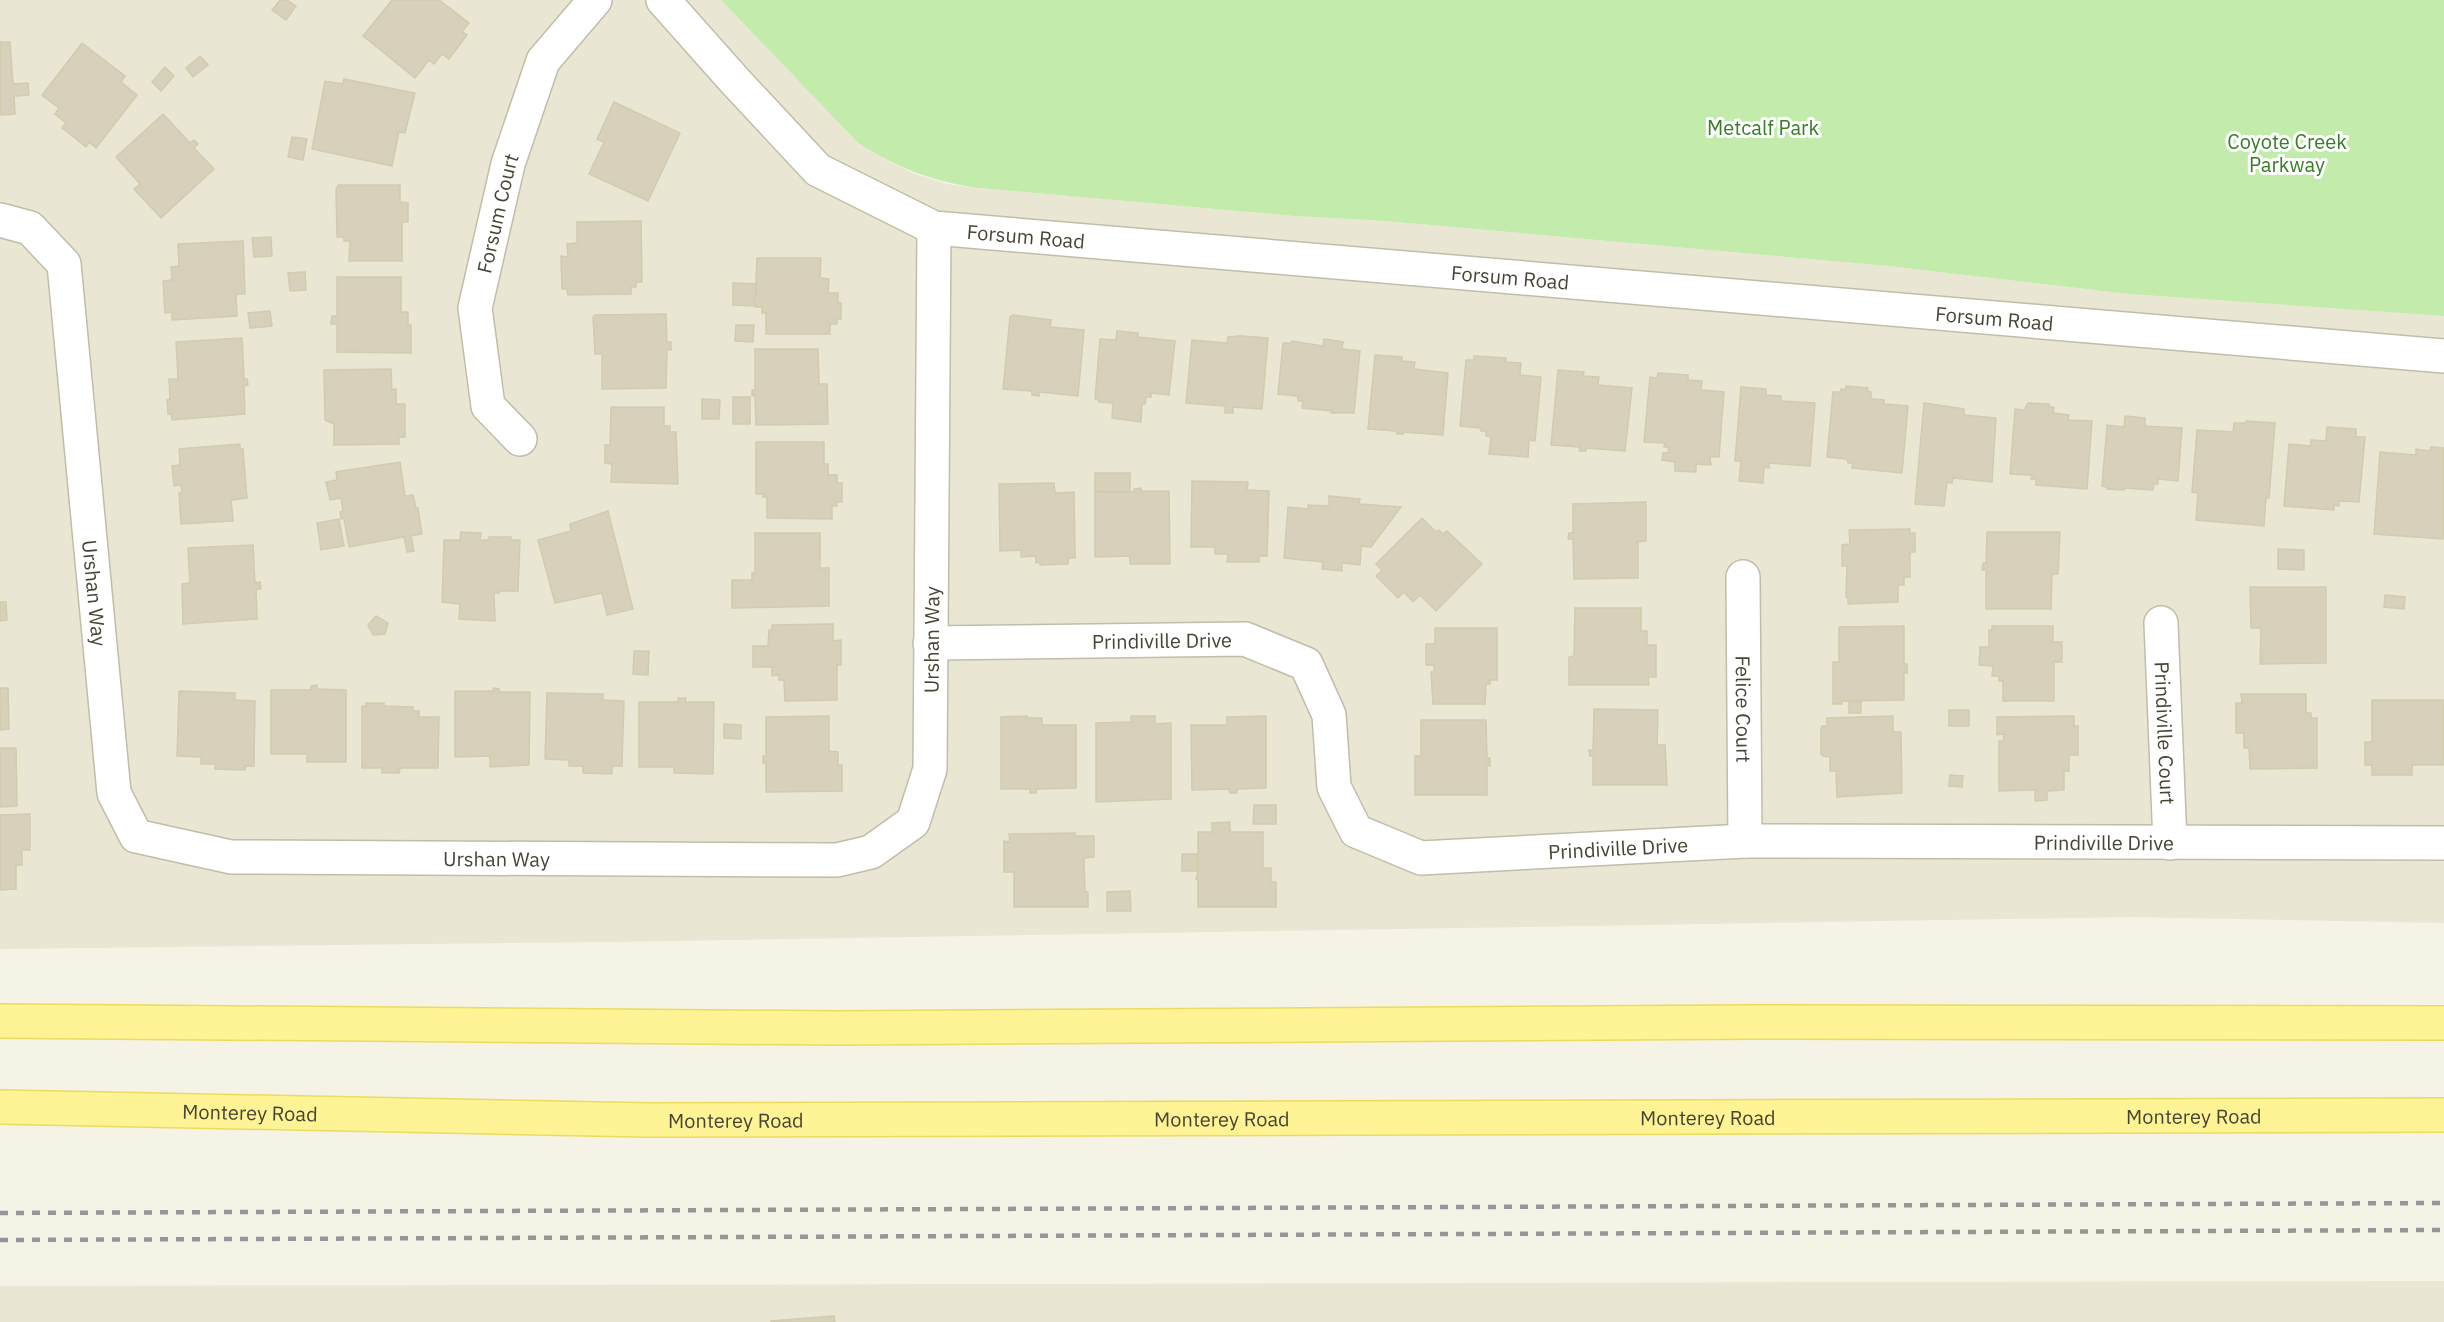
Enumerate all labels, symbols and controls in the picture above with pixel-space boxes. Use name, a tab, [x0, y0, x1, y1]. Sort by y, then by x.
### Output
park label: Metcalf Park	[1707, 114, 1819, 141]
park label: Coyote Creek Parkway	[2227, 128, 2347, 178]
street label: Forsum Court	[470, 150, 524, 276]
street label: Forsum Road	[966, 217, 1086, 254]
street label: Forsum Road	[1450, 258, 1570, 295]
street label: Forsum Road	[1934, 299, 2055, 336]
street label: Urshan Way	[77, 538, 114, 648]
street label: Urshan Way	[917, 586, 945, 693]
street label: Prindiville Drive	[1092, 626, 1232, 654]
street label: Felice Court	[1730, 655, 1758, 763]
street label: Prindiville Court	[2149, 661, 2182, 805]
street label: Prindiville Drive	[2034, 828, 2174, 856]
street label: Prindiville Drive	[1547, 831, 1689, 865]
street label: Urshan Way	[443, 845, 550, 872]
street label: Monterey Road	[182, 1097, 318, 1127]
street label: Monterey Road	[2126, 1102, 2262, 1129]
street label: Monterey Road	[1640, 1103, 1776, 1131]
street label: Monterey Road	[1154, 1105, 1290, 1132]
street label: Monterey Road	[668, 1106, 804, 1133]

